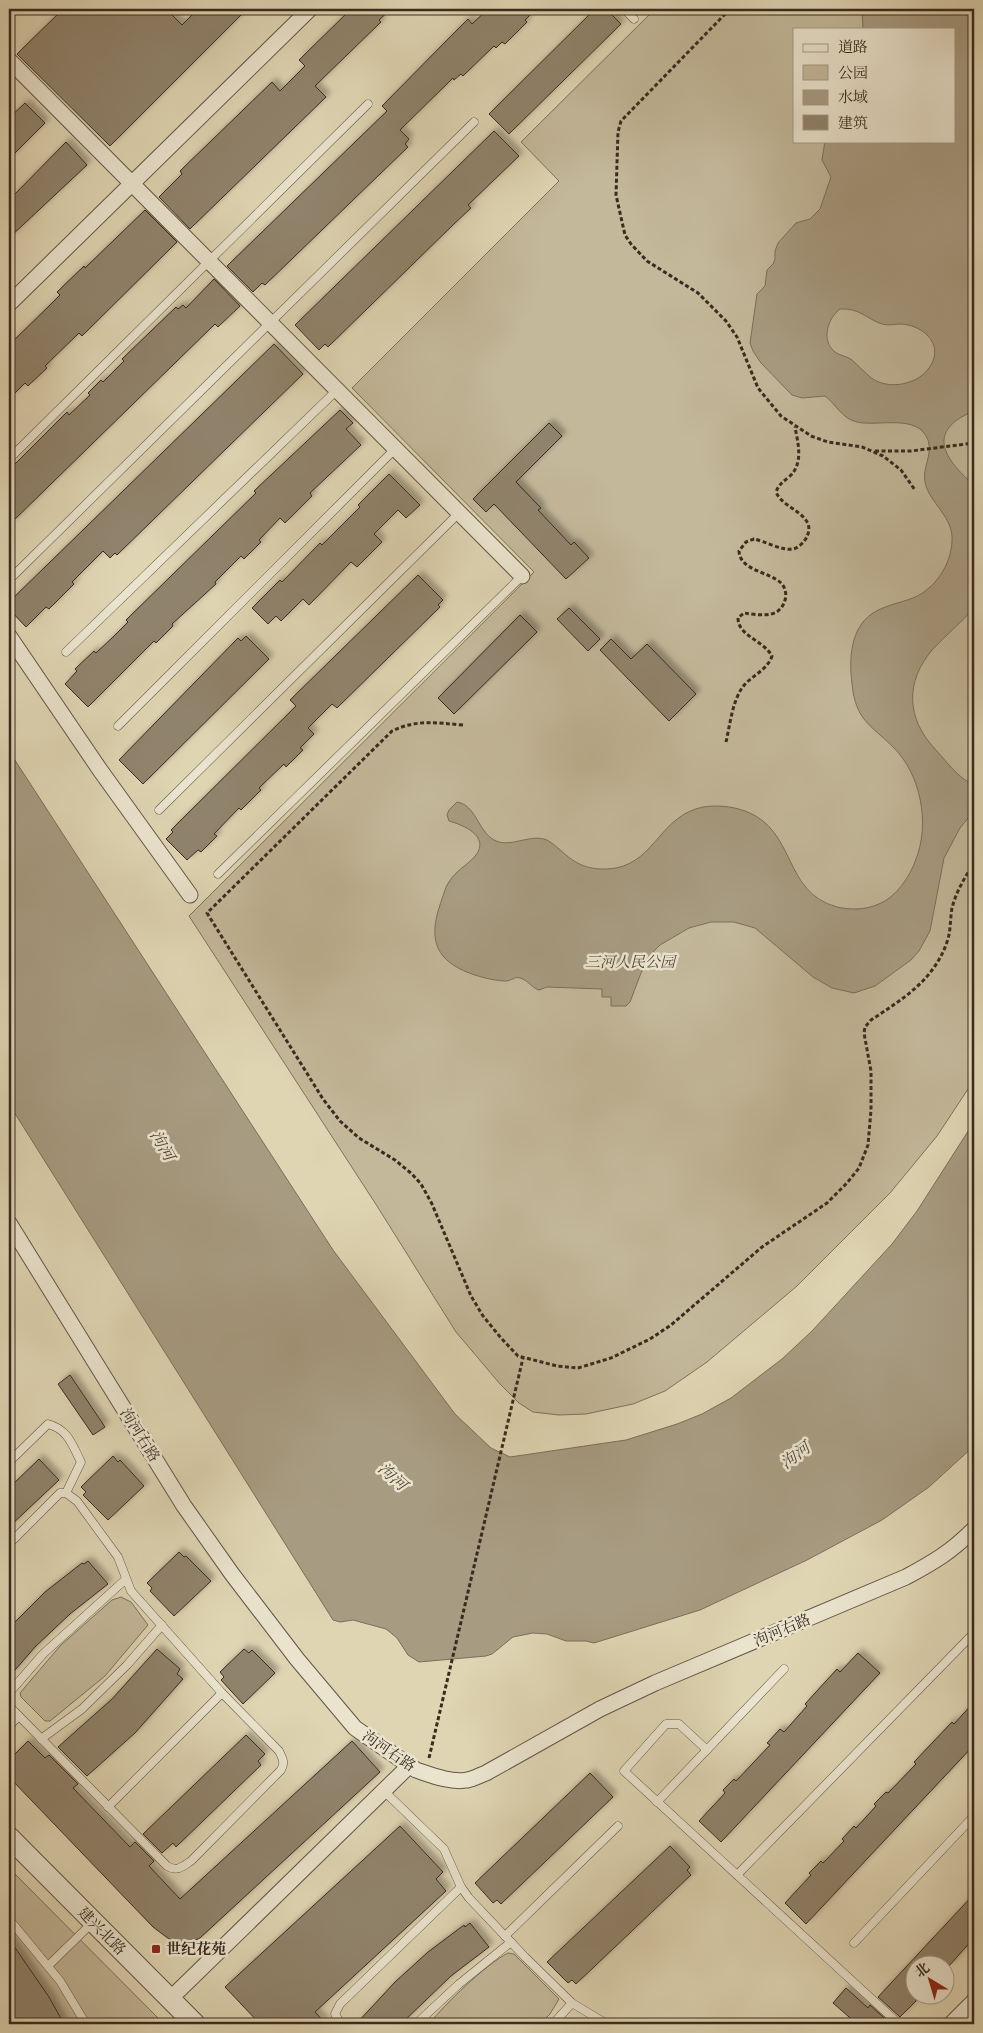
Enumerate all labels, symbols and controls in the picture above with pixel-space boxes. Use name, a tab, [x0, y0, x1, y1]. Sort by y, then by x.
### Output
legend	[793, 28, 956, 142]
text: 道路	[838, 38, 868, 56]
text: 公园	[838, 64, 868, 82]
text: 水域	[838, 88, 868, 106]
text: 建筑	[838, 114, 868, 132]
park label: 三河人民公园	[585, 953, 677, 971]
water label: 泃河	[146, 1127, 180, 1166]
street label: 泃河右路	[116, 1405, 164, 1465]
water label: 泃河	[777, 1436, 816, 1473]
water label: 泃河	[374, 1459, 413, 1496]
street label: 泃河右路	[751, 1610, 813, 1650]
street label: 泃河右路	[359, 1727, 419, 1775]
street label: 建兴北路	[74, 1903, 130, 1959]
place label: 世纪花苑	[166, 1940, 226, 1958]
marker: 世纪花苑	[150, 1943, 162, 1955]
north arrow	[906, 1956, 956, 2006]
text: 北	[912, 1959, 933, 1981]

